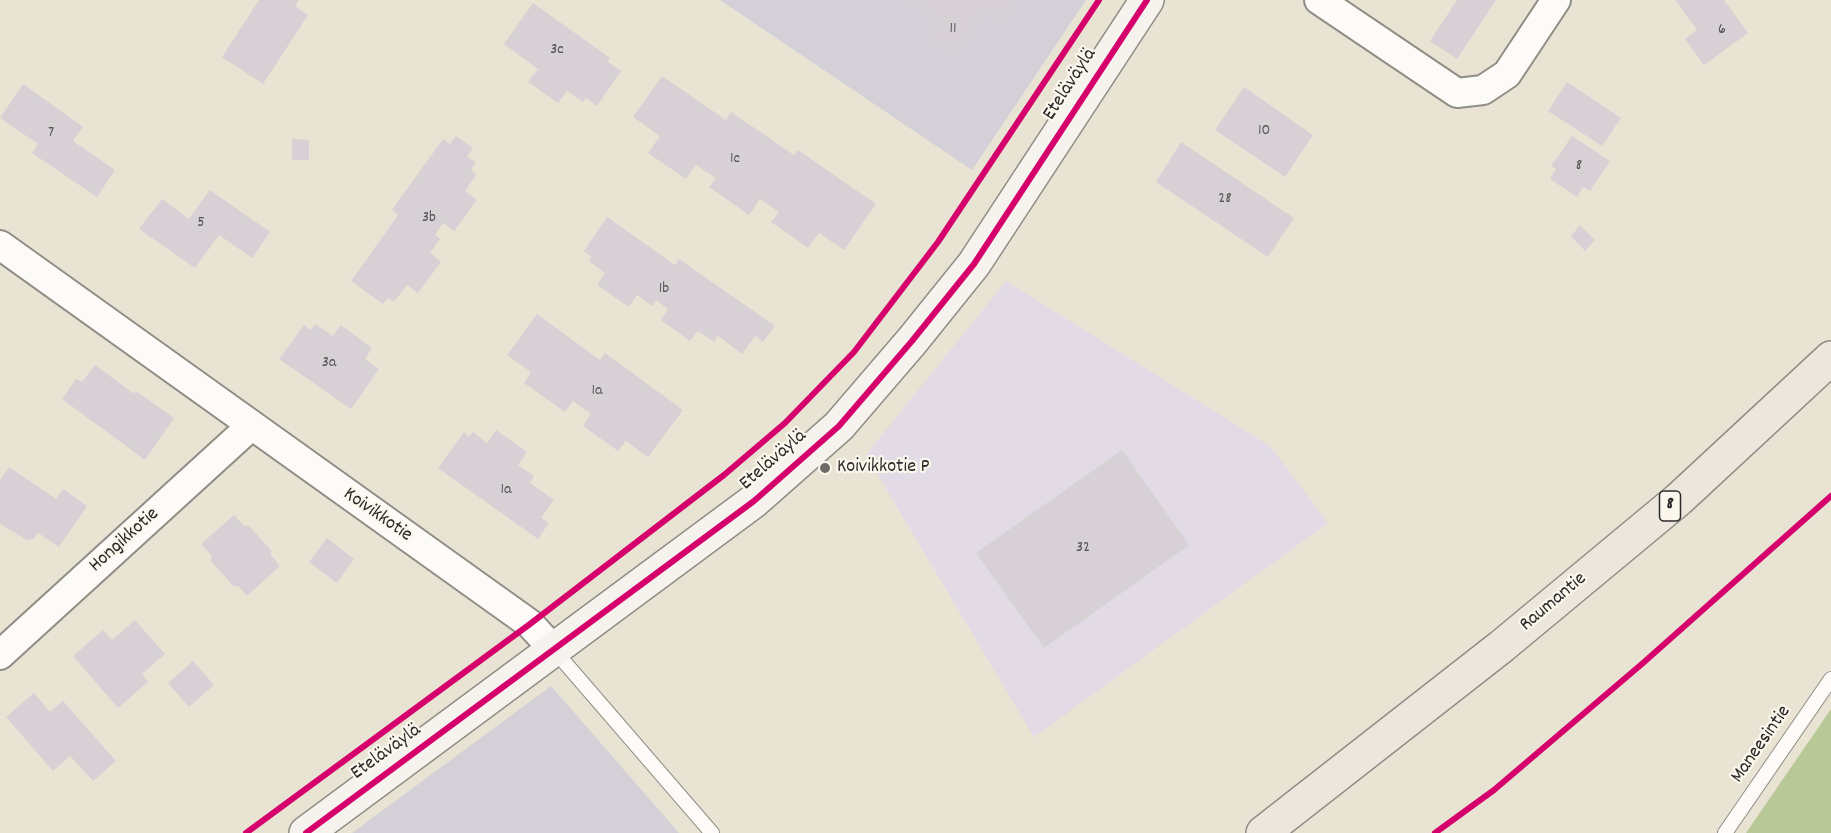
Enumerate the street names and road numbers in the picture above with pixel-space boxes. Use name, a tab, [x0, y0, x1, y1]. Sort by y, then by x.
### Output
street label: Eteläväylä	[1039, 44, 1103, 126]
street label: Eteläväylä	[736, 425, 812, 497]
street label: Koivikkotie	[338, 484, 416, 548]
road number: 8	[1660, 491, 1680, 521]
street label: Hongikkotie	[85, 503, 165, 579]
street label: Raumantie	[1516, 568, 1592, 638]
street label: Maneesintie	[1727, 702, 1797, 788]
street label: Eteläväylä	[347, 719, 427, 787]

